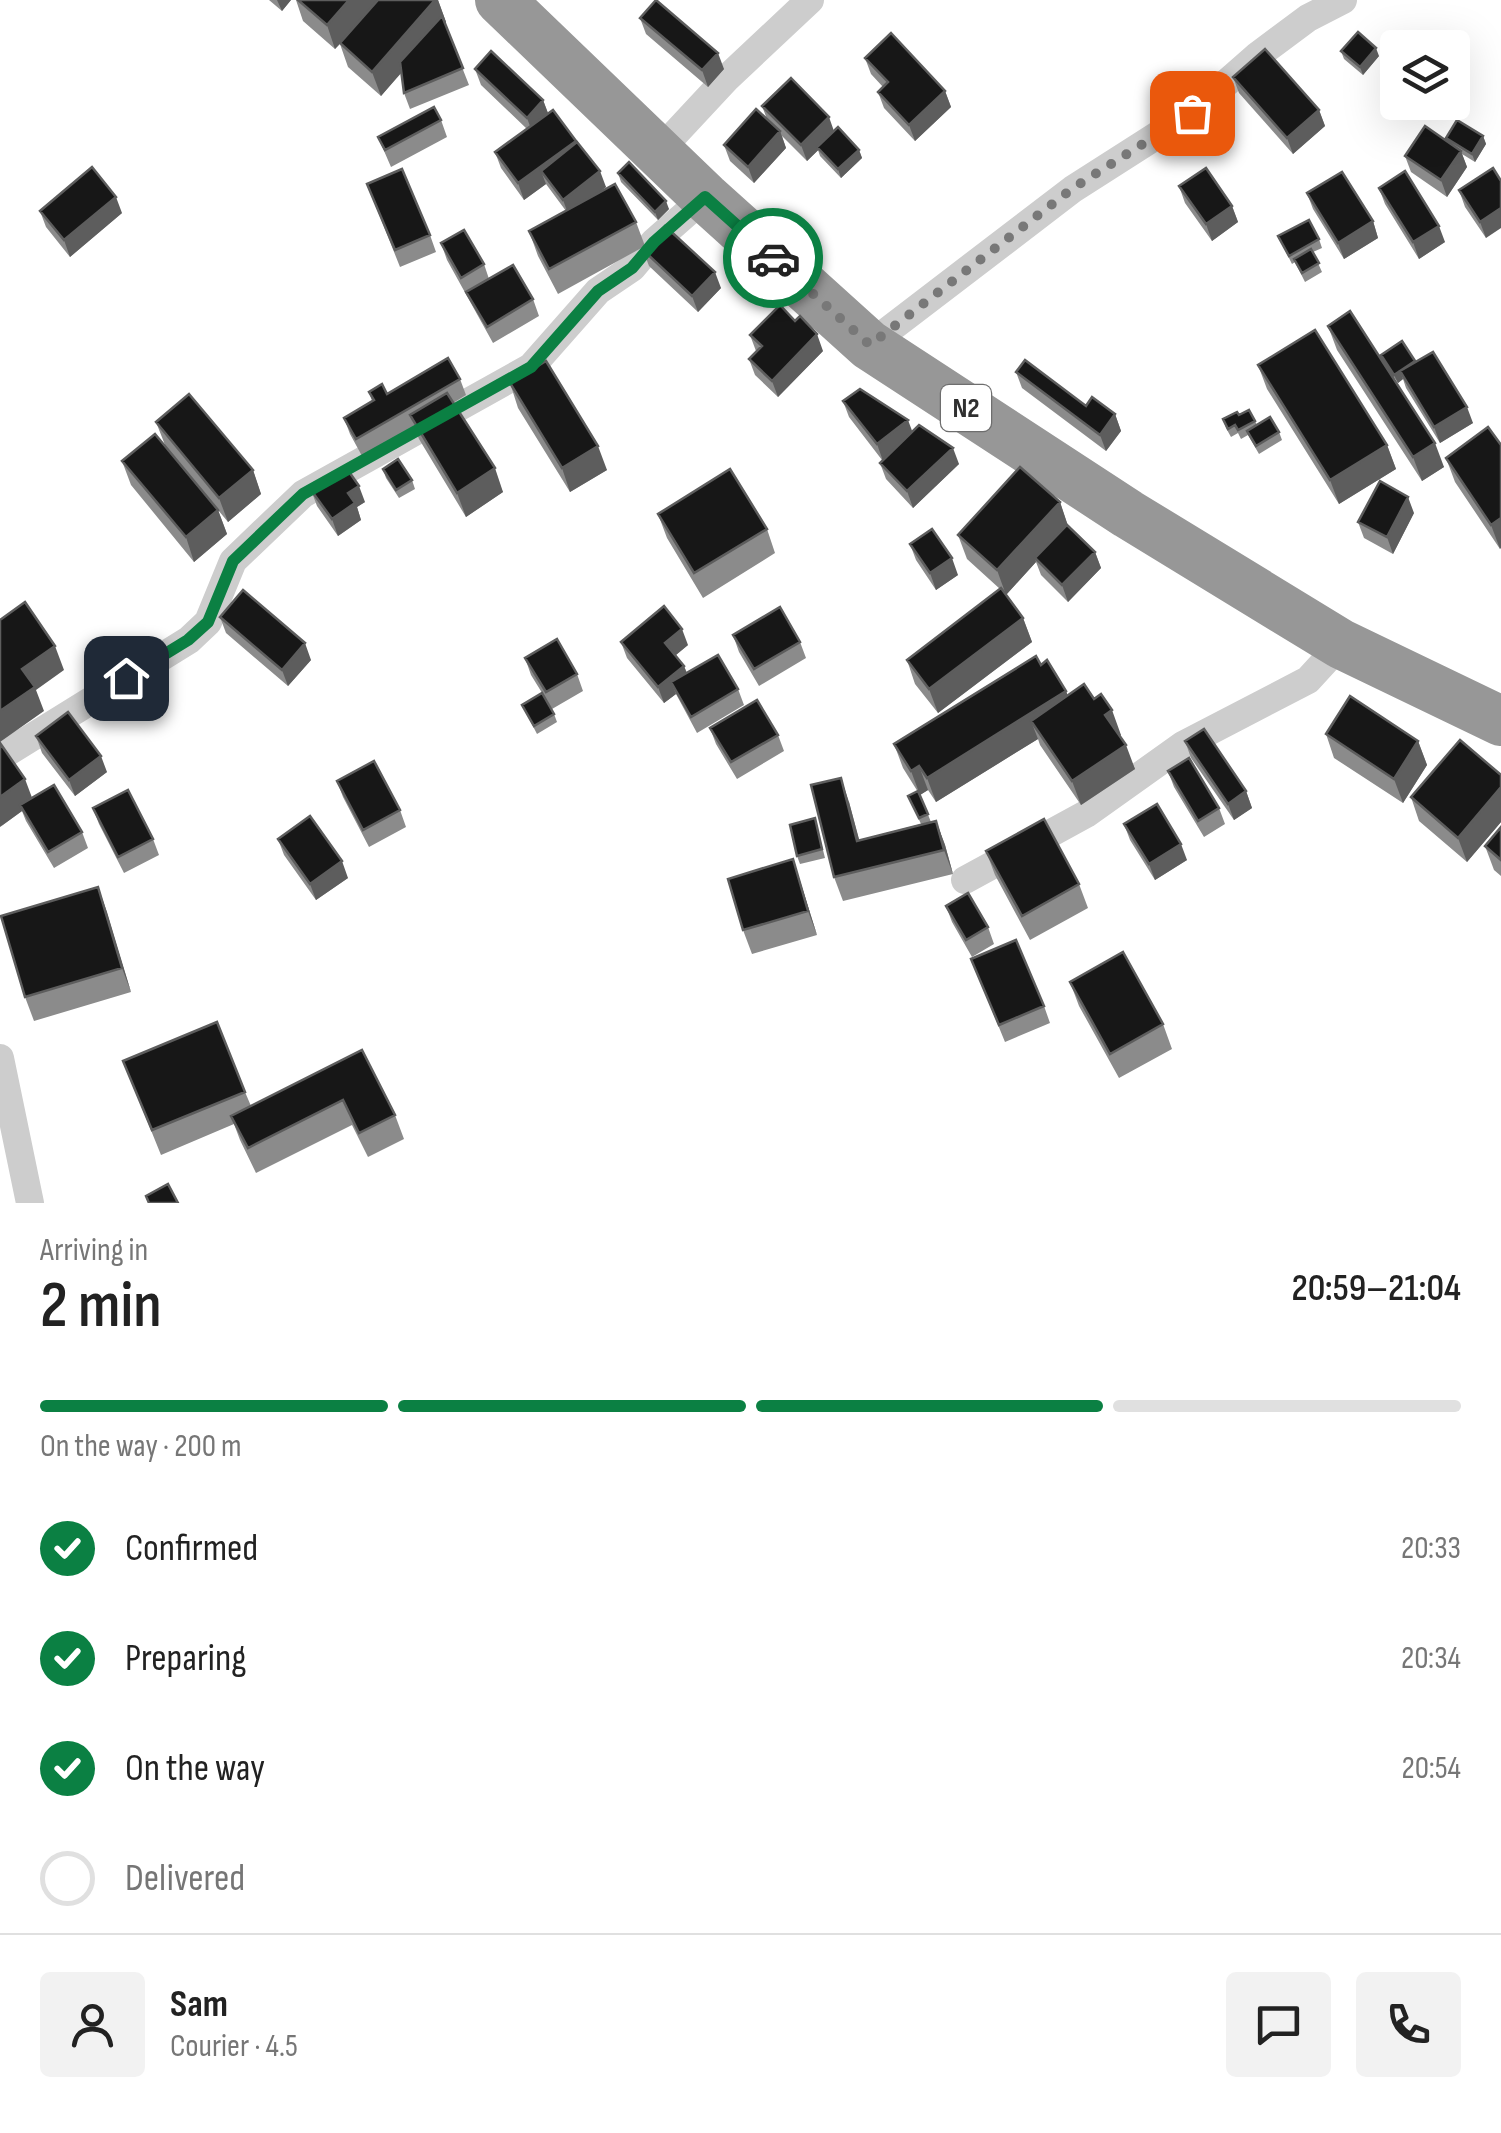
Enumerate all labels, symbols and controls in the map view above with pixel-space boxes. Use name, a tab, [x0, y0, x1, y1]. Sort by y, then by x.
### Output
map controls	[1380, 30, 1470, 120]
button: layers	[1380, 30, 1470, 120]
pin	[1150, 71, 1235, 156]
icon: bag	[1165, 86, 1220, 141]
courier	[723, 208, 823, 308]
icon: car	[746, 231, 801, 286]
road number: N2	[941, 385, 991, 431]
pin	[84, 636, 169, 721]
icon: home	[99, 651, 154, 706]
text: Arriving in	[40, 1231, 148, 1270]
text: 20:59–21:04	[1291, 1266, 1461, 1311]
text: 2 min	[40, 1268, 162, 1346]
text: On the way · 200 m	[40, 1427, 242, 1466]
icon: check	[40, 1521, 95, 1576]
text: Confirmed	[125, 1526, 258, 1571]
text: 20:33	[1401, 1529, 1461, 1568]
icon: check	[40, 1631, 95, 1686]
text: Preparing	[125, 1636, 246, 1681]
text: 20:34	[1401, 1639, 1461, 1678]
icon: check	[40, 1741, 95, 1796]
text: On the way	[125, 1746, 265, 1791]
text: 20:54	[1402, 1749, 1461, 1788]
text: Delivered	[125, 1856, 245, 1901]
button: person	[40, 1972, 145, 2077]
button: chat	[1226, 1972, 1331, 2077]
button: phone	[1356, 1972, 1461, 2077]
text: Sam	[170, 1982, 228, 2027]
text: Courier · 4.5	[170, 2027, 298, 2066]

